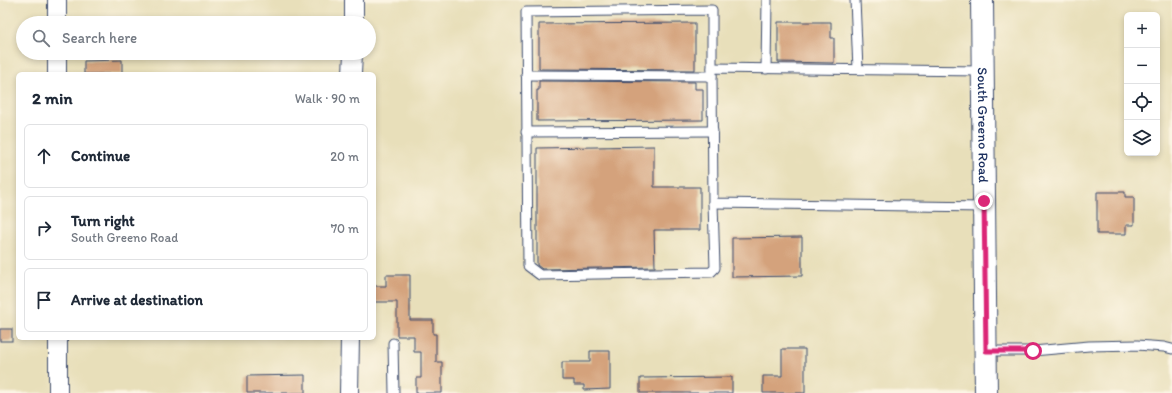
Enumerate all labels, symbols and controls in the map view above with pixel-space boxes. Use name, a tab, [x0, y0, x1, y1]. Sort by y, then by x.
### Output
map controls	[1124, 12, 1160, 156]
button: +	[1124, 12, 1160, 48]
search box	[16, 16, 376, 60]
icon: search	[30, 27, 52, 49]
text: Search here	[62, 29, 137, 47]
button: −	[1124, 48, 1160, 84]
street label: South Greeno Road	[974, 67, 992, 183]
button: locate	[1124, 84, 1160, 120]
text: 2 min	[32, 88, 72, 108]
text: Walk · 90 m	[295, 91, 360, 106]
button: layers	[1124, 120, 1160, 156]
icon: ahead	[33, 145, 55, 167]
text: Continue	[71, 147, 130, 165]
text: 20 m	[330, 149, 359, 164]
route end	[975, 192, 993, 210]
text: Turn right	[71, 212, 135, 230]
icon: right	[33, 217, 55, 239]
text: 70 m	[331, 221, 359, 236]
text: South Greeno Road	[71, 230, 178, 245]
icon: arrive	[33, 289, 55, 311]
text: Arrive at destination	[71, 291, 203, 309]
route start	[1024, 342, 1042, 360]

